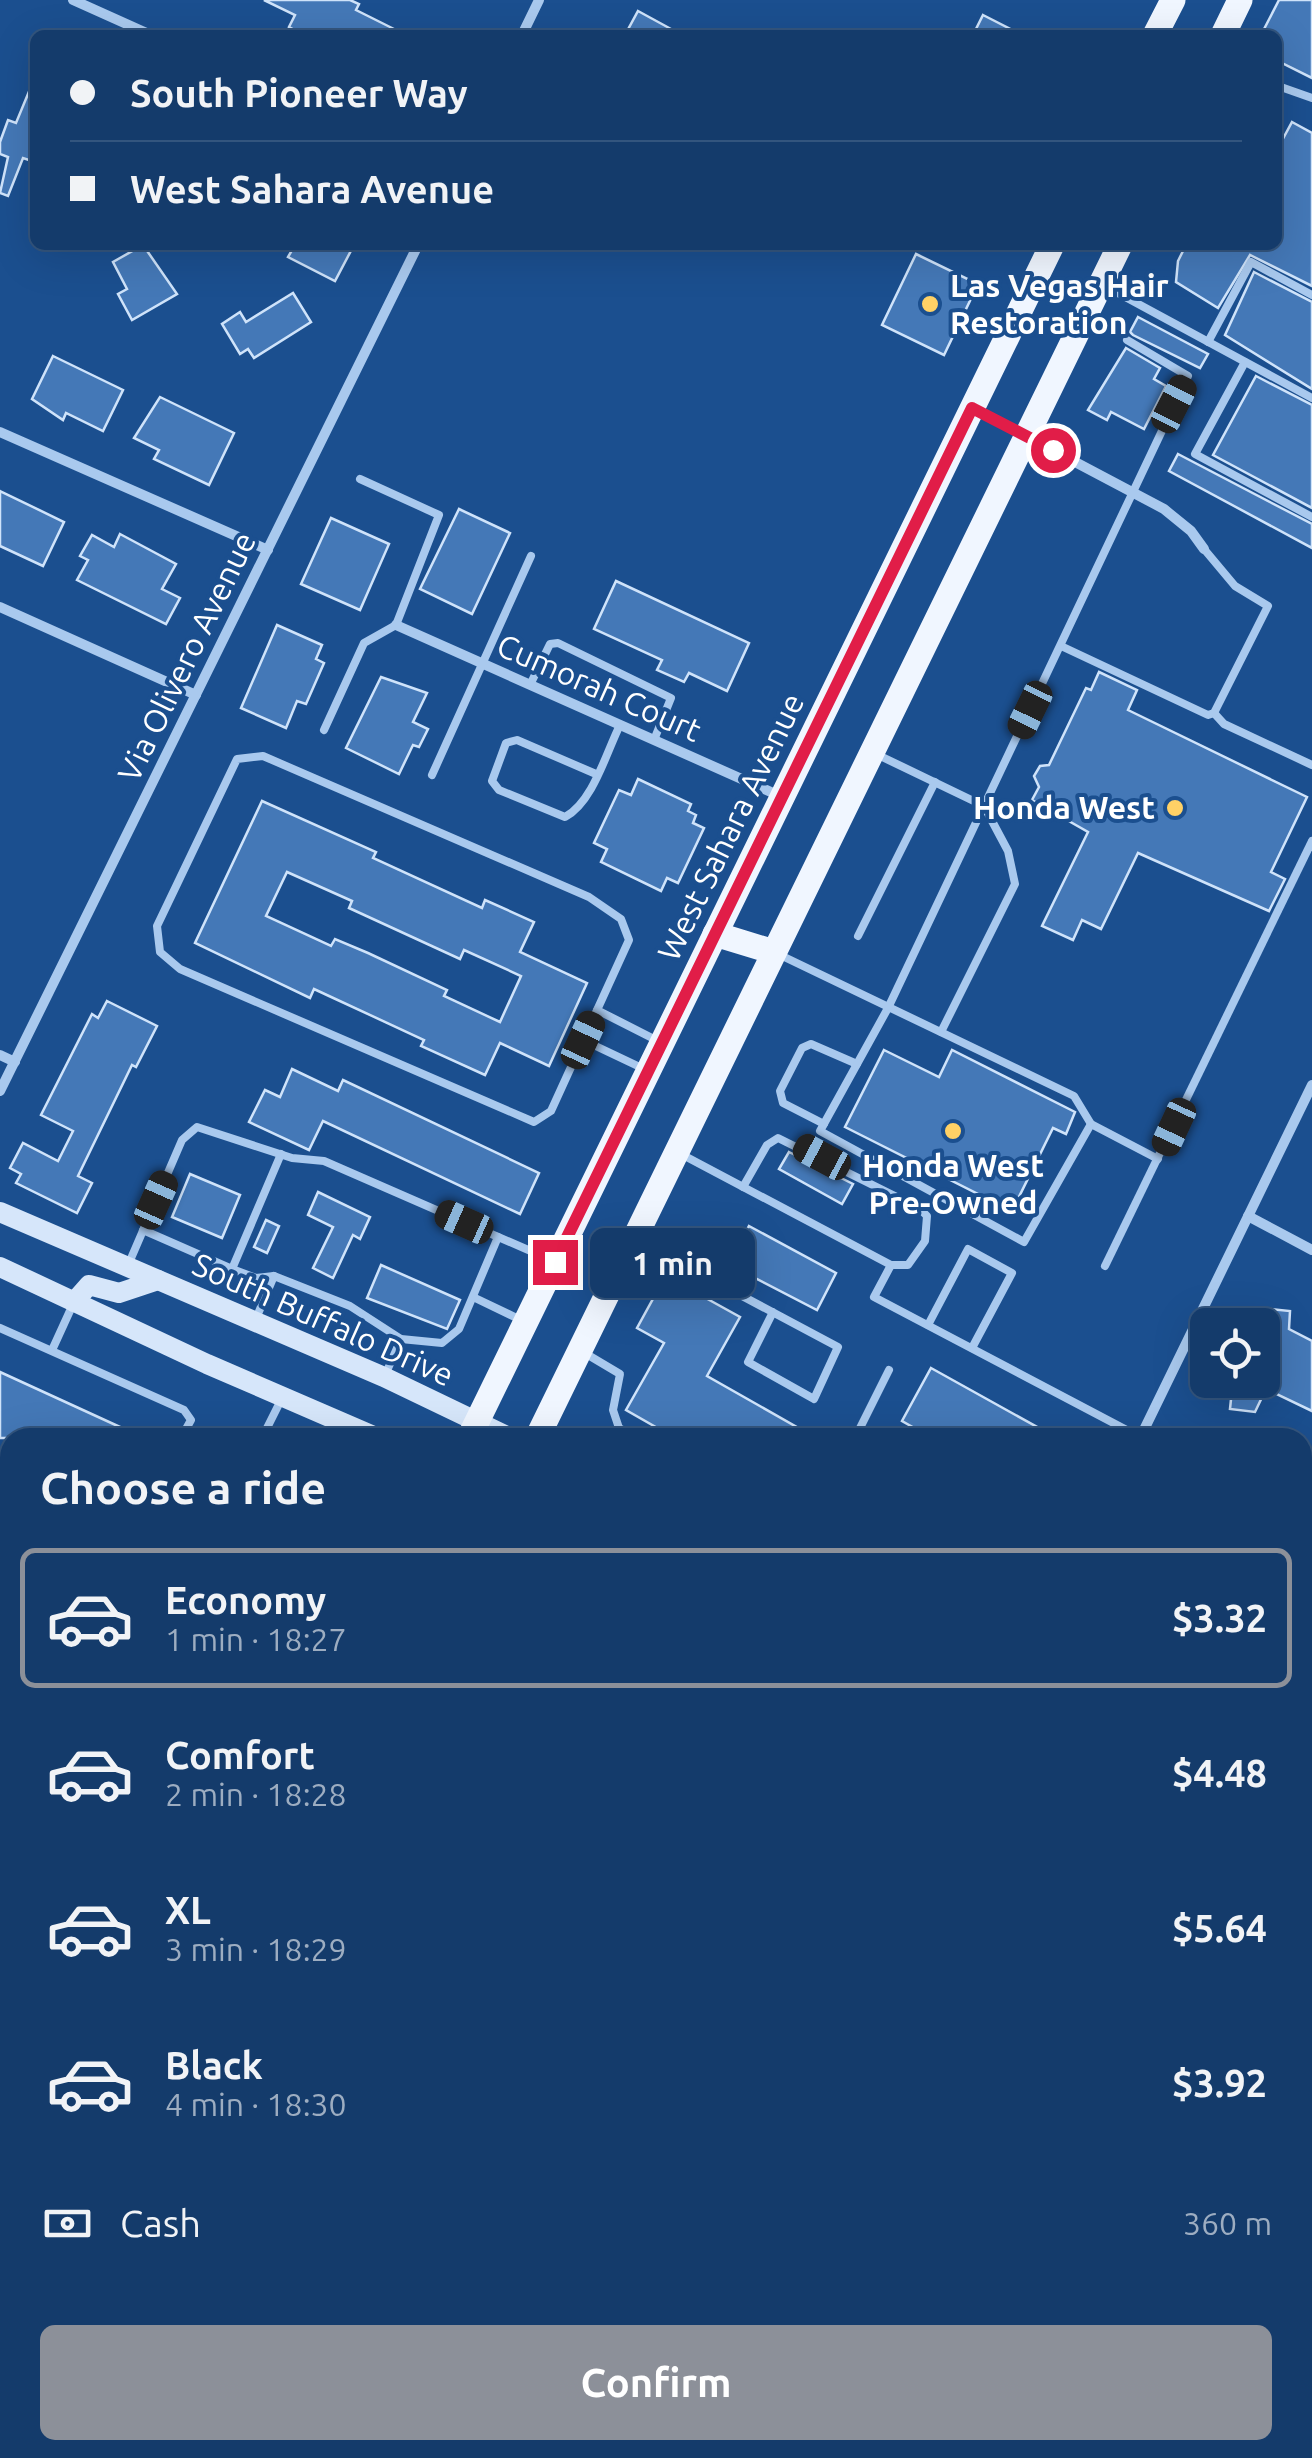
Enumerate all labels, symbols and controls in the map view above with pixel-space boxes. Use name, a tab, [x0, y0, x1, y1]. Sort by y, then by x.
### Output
text: South Pioneer Way	[130, 72, 468, 114]
text: West Sahara Avenue	[130, 168, 494, 210]
place label: Las Vegas Hair Restoration	[950, 267, 1169, 340]
marker: Las Vegas Hair Restoration	[919, 293, 941, 315]
car	[1147, 370, 1201, 438]
route start	[1031, 428, 1076, 473]
street label: Via Olivero Avenue	[110, 526, 262, 787]
street label: Cumorah Court	[492, 626, 707, 748]
car	[1003, 676, 1057, 744]
street label: West Sahara Avenue	[650, 687, 810, 966]
place label: Honda West	[973, 789, 1155, 825]
marker: Honda West	[1164, 797, 1186, 819]
car	[557, 1006, 609, 1074]
car	[1148, 1093, 1200, 1161]
marker: Honda West Pre-Owned	[942, 1120, 964, 1142]
car	[788, 1130, 856, 1184]
place label: Honda West Pre-Owned	[862, 1147, 1044, 1220]
car	[130, 1166, 182, 1234]
car	[430, 1196, 498, 1248]
callout: 1 min	[590, 1227, 755, 1297]
route end	[533, 1240, 578, 1285]
street label: South Buffalo Drive	[188, 1245, 459, 1393]
text: 1 min	[632, 1245, 713, 1281]
map controls	[1190, 1308, 1280, 1398]
button: locate	[1190, 1308, 1280, 1398]
text: Choose a ride	[40, 1462, 326, 1513]
icon: car	[45, 1573, 135, 1663]
text: Economy	[165, 1579, 326, 1621]
text: $3.32	[1172, 1597, 1267, 1639]
text: 1 min · 18:27	[165, 1621, 347, 1657]
icon: car	[45, 1728, 135, 1818]
text: Comfort	[165, 1734, 315, 1776]
text: $4.48	[1172, 1752, 1267, 1794]
text: 2 min · 18:28	[165, 1776, 347, 1812]
icon: car	[45, 1883, 135, 1973]
text: XL	[165, 1889, 211, 1931]
text: $5.64	[1172, 1907, 1267, 1949]
text: 3 min · 18:29	[165, 1931, 347, 1967]
icon: car	[45, 2038, 135, 2128]
text: Black	[165, 2044, 263, 2086]
text: $3.92	[1172, 2062, 1267, 2104]
text: 4 min · 18:30	[165, 2086, 347, 2122]
icon: cash	[40, 2196, 95, 2251]
text: Cash	[120, 2202, 201, 2244]
text: 360 m	[1183, 2205, 1272, 2241]
button: Confirm	[40, 2325, 1272, 2440]

